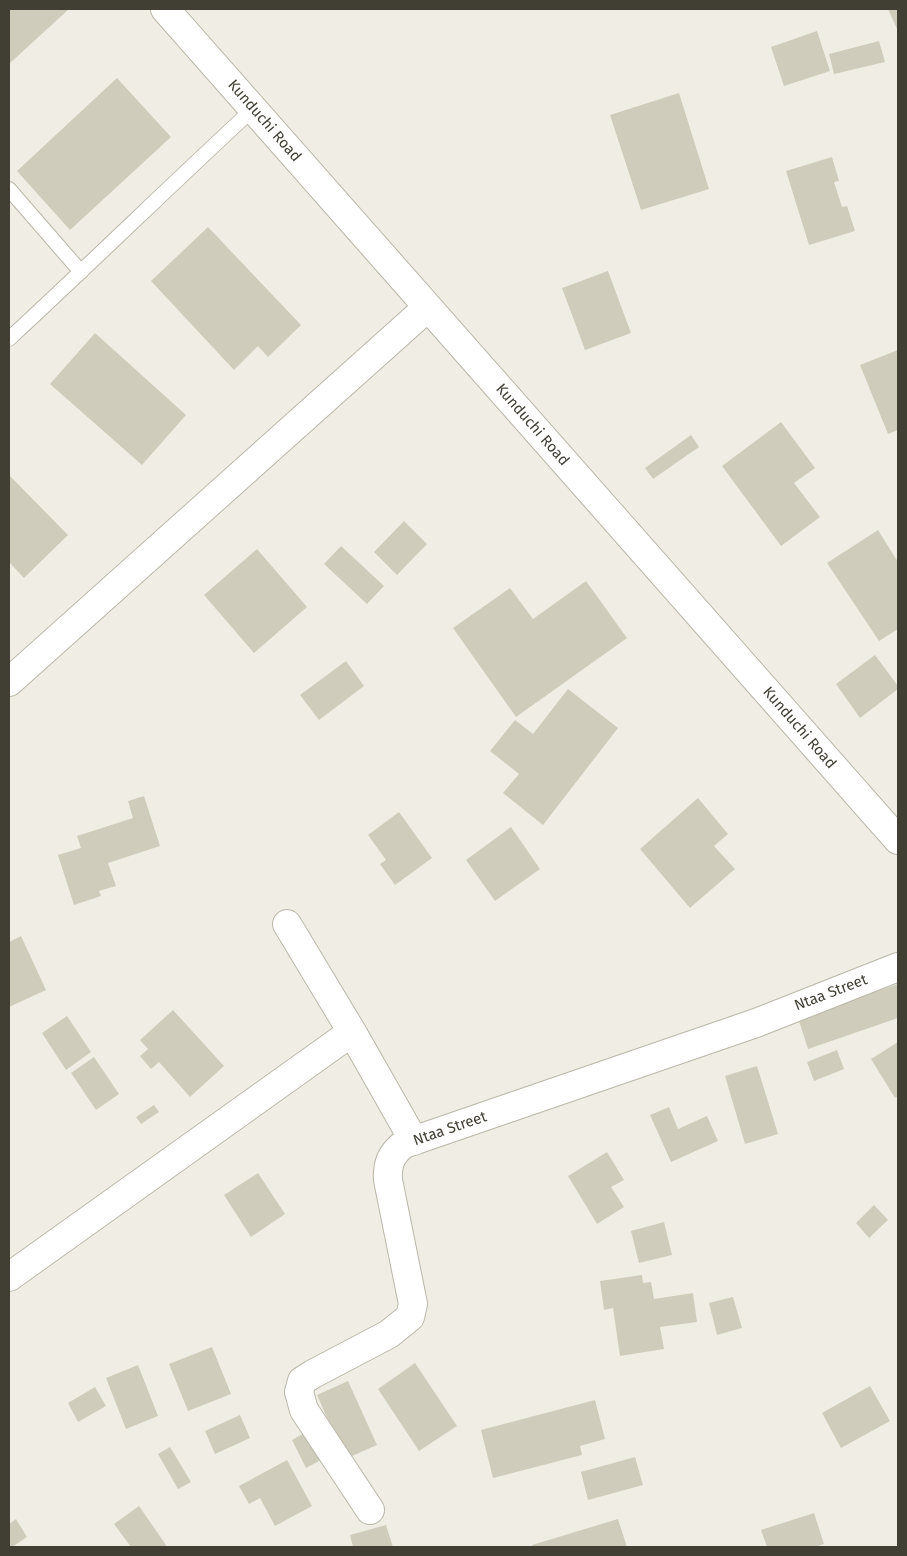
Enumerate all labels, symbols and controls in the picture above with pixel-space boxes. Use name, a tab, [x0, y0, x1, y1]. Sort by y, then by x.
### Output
street label: Kunduchi Road	[224, 76, 304, 166]
street label: Kunduchi Road	[492, 380, 572, 470]
street label: Kunduchi Road	[759, 683, 839, 773]
street label: Ntaa Street	[792, 971, 870, 1015]
street label: Ntaa Street	[411, 1108, 489, 1150]

